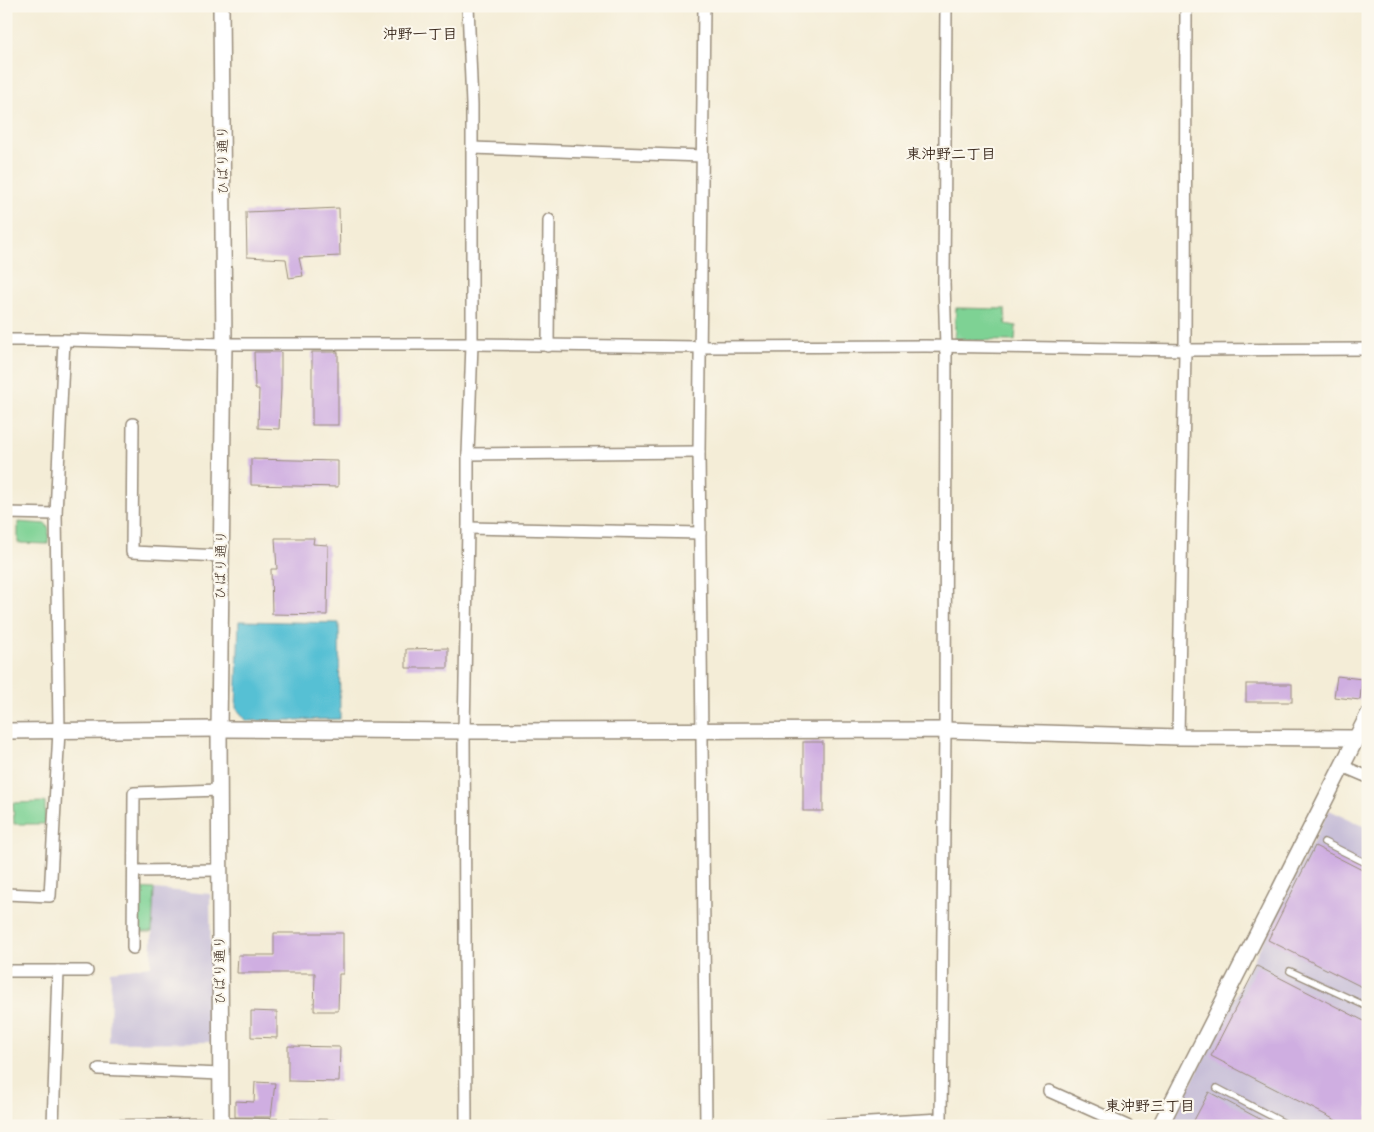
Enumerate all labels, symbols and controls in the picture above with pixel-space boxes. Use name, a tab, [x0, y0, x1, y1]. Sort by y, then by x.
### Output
district label: 沖野一丁目	[382, 21, 458, 47]
street label: ひばり通り	[210, 125, 236, 195]
district label: 東沖野二丁目	[906, 141, 996, 167]
street label: ひばり通り	[208, 530, 234, 600]
street label: ひばり通り	[207, 935, 233, 1005]
district label: 東沖野三丁目	[1105, 1093, 1195, 1119]

